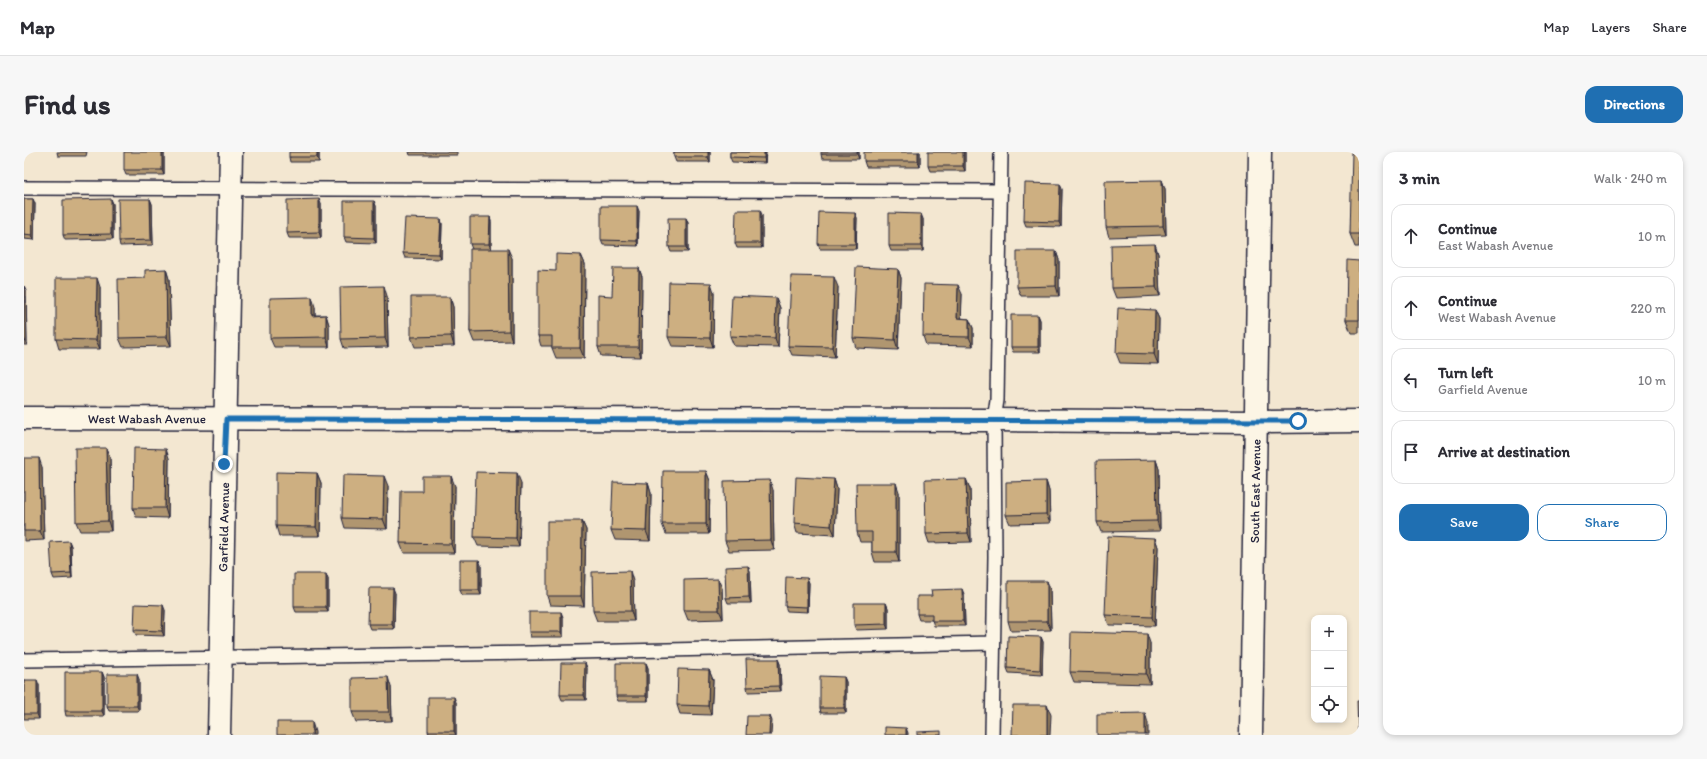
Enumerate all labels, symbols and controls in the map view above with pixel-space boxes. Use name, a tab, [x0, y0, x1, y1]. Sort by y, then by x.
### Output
text: Map	[20, 16, 55, 39]
text: Map	[1544, 19, 1569, 36]
text: Layers	[1591, 19, 1630, 36]
text: Share	[1652, 19, 1687, 36]
button: Directions	[1585, 86, 1683, 123]
text: Find us	[24, 87, 111, 121]
text: 3 min	[1399, 168, 1440, 188]
text: Walk · 240 m	[1594, 171, 1667, 186]
text: Continue	[1438, 220, 1497, 238]
icon: ahead	[1400, 225, 1422, 247]
text: 10 m	[1638, 229, 1666, 244]
text: East Wabash Avenue	[1438, 238, 1553, 253]
text: Continue	[1438, 292, 1497, 310]
icon: ahead	[1400, 297, 1422, 319]
text: 220 m	[1630, 301, 1666, 316]
text: West Wabash Avenue	[1438, 310, 1556, 325]
text: Turn left	[1438, 364, 1493, 382]
icon: left	[1400, 369, 1422, 391]
text: 10 m	[1638, 373, 1666, 388]
text: Garfield Avenue	[1438, 382, 1528, 397]
street label: West Wabash Avenue	[88, 411, 206, 426]
route start	[1289, 412, 1307, 430]
street label: South East Avenue	[1246, 439, 1263, 543]
icon: arrive	[1400, 441, 1422, 463]
text: Arrive at destination	[1438, 443, 1570, 461]
route end	[215, 455, 233, 473]
street label: Garfield Avenue	[215, 482, 232, 572]
button: Save	[1399, 504, 1529, 541]
button: Share	[1537, 504, 1667, 541]
map controls	[1311, 615, 1347, 723]
button: +	[1311, 615, 1347, 651]
button: −	[1311, 651, 1347, 687]
button: locate	[1311, 687, 1347, 723]

